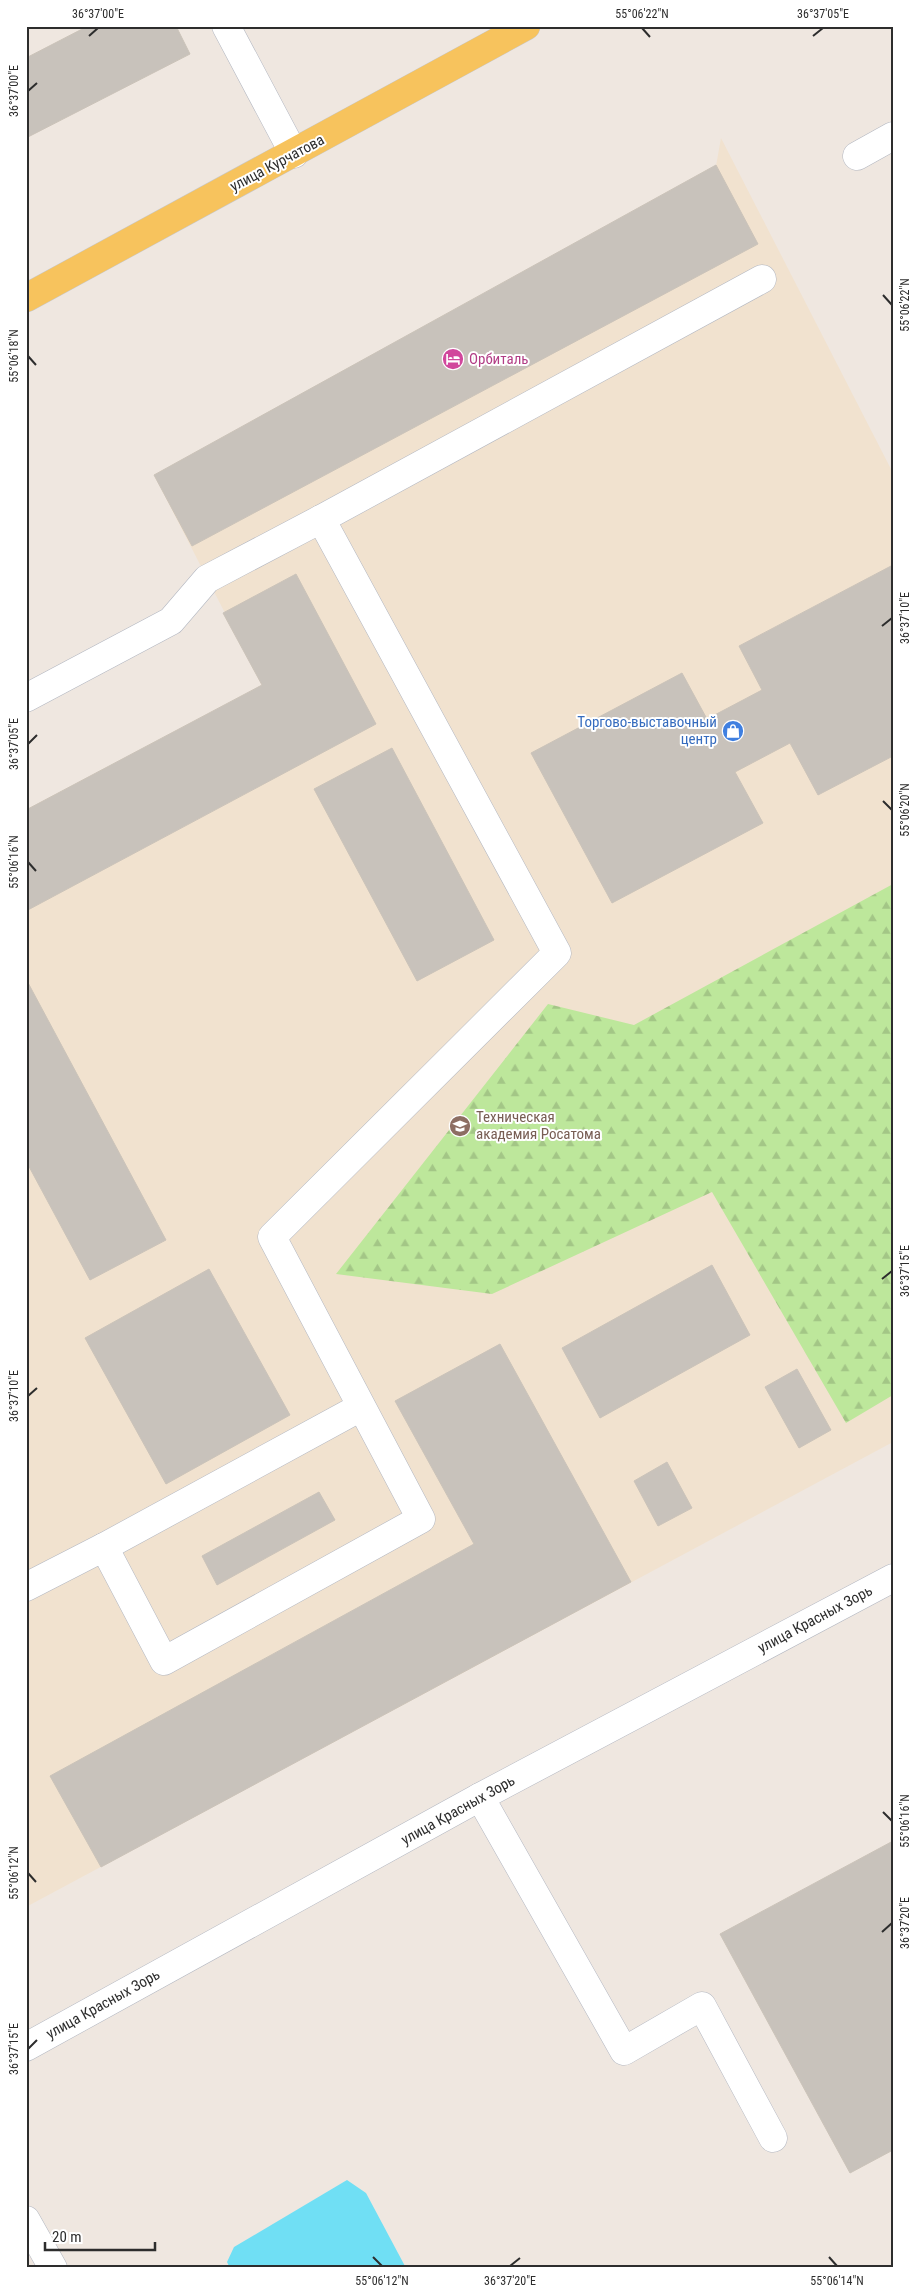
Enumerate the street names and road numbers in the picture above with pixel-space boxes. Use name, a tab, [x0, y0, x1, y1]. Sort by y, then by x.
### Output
street label: улица Курчатова	[227, 131, 327, 195]
street label: улица Красных Зорь	[755, 1581, 875, 1657]
street label: улица Красных Зорь	[398, 1771, 518, 1849]
street label: улица Красных Зорь	[43, 1965, 163, 2043]

